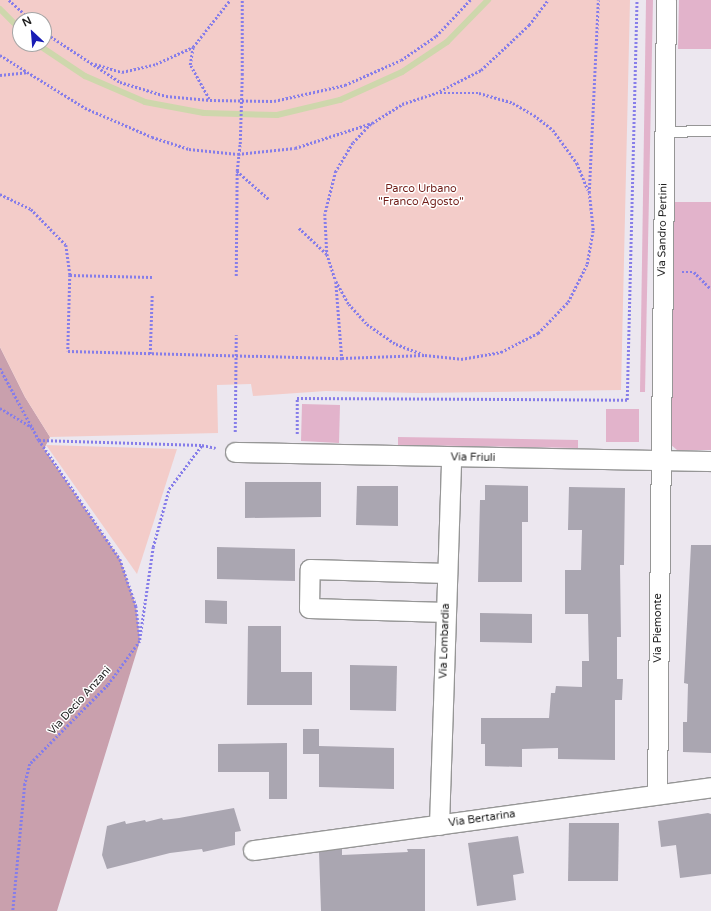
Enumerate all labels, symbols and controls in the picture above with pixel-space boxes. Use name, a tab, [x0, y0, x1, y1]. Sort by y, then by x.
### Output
north arrow	[12, 12, 52, 52]
text: N	[20, 14, 34, 29]
park label: Parco Urbano "Franco Agosto"	[378, 183, 464, 209]
street label: Via Sandro Pertini	[656, 183, 670, 277]
street label: Via Friuli	[450, 451, 496, 465]
street label: Via Piemonte	[651, 593, 665, 663]
street label: Via Lombardia	[437, 603, 453, 679]
street label: Via Decio Anzani	[46, 664, 114, 738]
street label: Via Bertarina	[448, 808, 516, 830]

